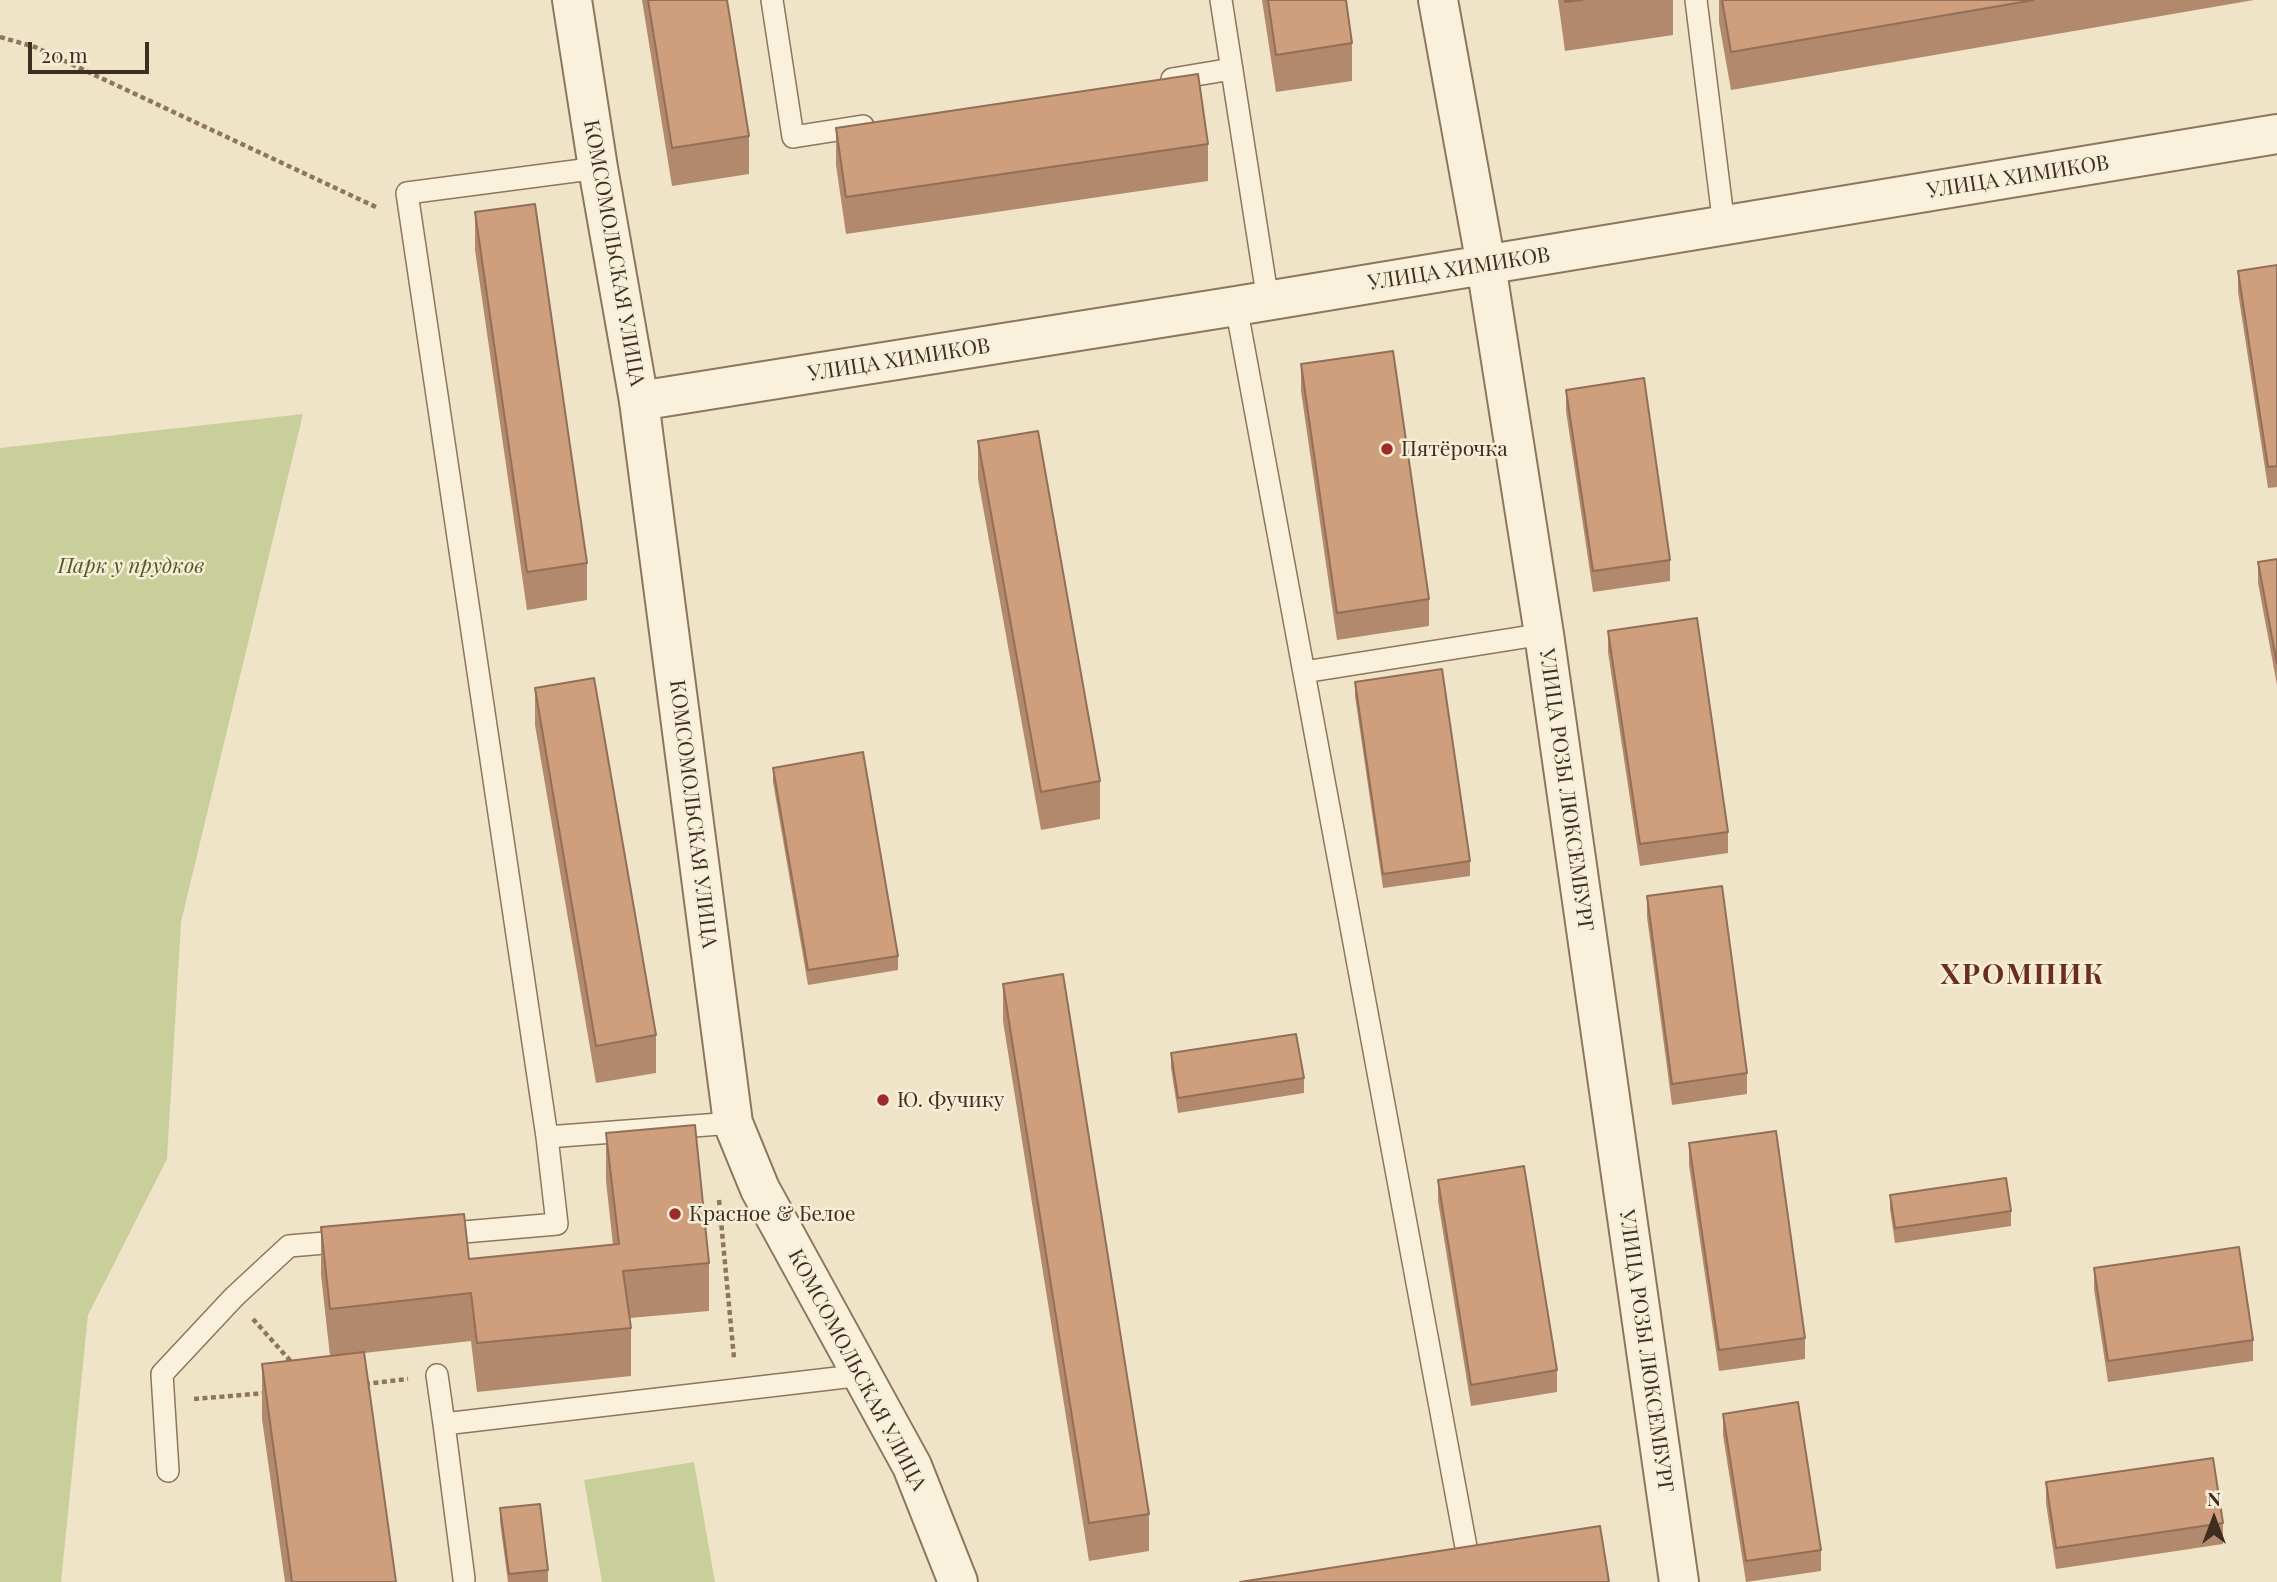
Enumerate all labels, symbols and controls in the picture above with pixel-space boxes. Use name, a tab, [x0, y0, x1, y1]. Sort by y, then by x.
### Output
scale bar	[32, 28, 152, 72]
text: 20 m	[41, 40, 88, 68]
street label: КОМСОМОЛЬСКАЯ УЛИЦА	[578, 118, 650, 388]
street label: УЛИЦА ХИМИКОВ	[1925, 150, 2111, 204]
street label: УЛИЦА ХИМИКОВ	[1366, 242, 1552, 296]
street label: УЛИЦА ХИМИКОВ	[806, 333, 992, 387]
place label: Пятёрочка	[1401, 436, 1508, 462]
marker: Пятёрочка	[1379, 441, 1395, 457]
park label: Парк у прудков	[58, 553, 204, 579]
street label: УЛИЦА РОЗЫ ЛЮКСЕМБУРГ	[1534, 647, 1598, 933]
street label: КОМСОМОЛЬСКАЯ УЛИЦА	[664, 678, 722, 950]
district label: ХРОМПИК	[1941, 958, 2105, 992]
place label: Ю. Фучику	[897, 1087, 1004, 1113]
marker: Ю. Фучику	[875, 1092, 891, 1108]
place label: Красное & Белое	[689, 1201, 856, 1227]
marker: Красное & Белое	[667, 1206, 683, 1222]
street label: УЛИЦА РОЗЫ ЛЮКСЕМБУРГ	[1614, 1208, 1678, 1494]
street label: КОМСОМОЛЬСКАЯ УЛИЦА	[782, 1245, 932, 1495]
north arrow	[2179, 1484, 2249, 1554]
text: N	[2207, 1485, 2221, 1511]

